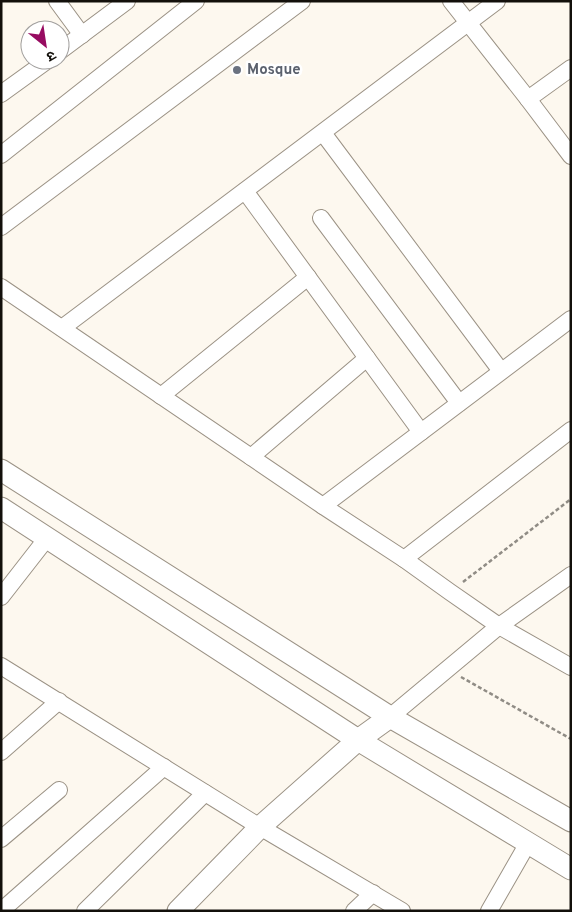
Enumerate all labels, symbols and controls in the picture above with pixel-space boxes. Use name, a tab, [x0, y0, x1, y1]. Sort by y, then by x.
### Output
north arrow	[20, 20, 70, 70]
text: उ	[42, 46, 59, 65]
place label: Mosque	[247, 61, 301, 80]
marker: Mosque	[231, 64, 243, 76]

